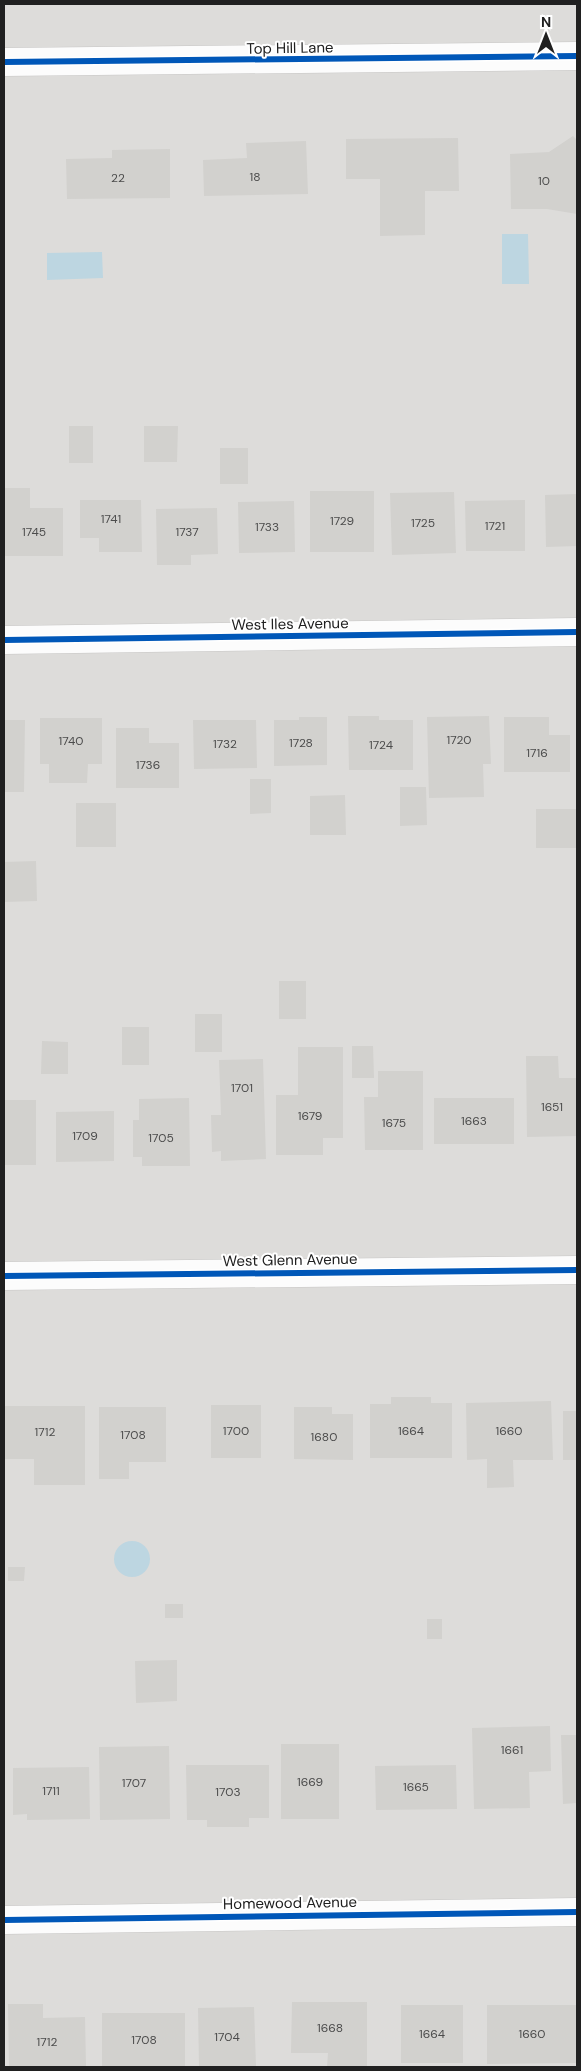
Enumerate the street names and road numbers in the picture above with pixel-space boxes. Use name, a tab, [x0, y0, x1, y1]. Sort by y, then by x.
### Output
street label: Top Hill Lane	[246, 37, 334, 59]
street label: West Iles Avenue	[231, 613, 349, 635]
street label: West Glenn Avenue	[222, 1249, 358, 1271]
street label: Homewood Avenue	[223, 1892, 357, 1914]

